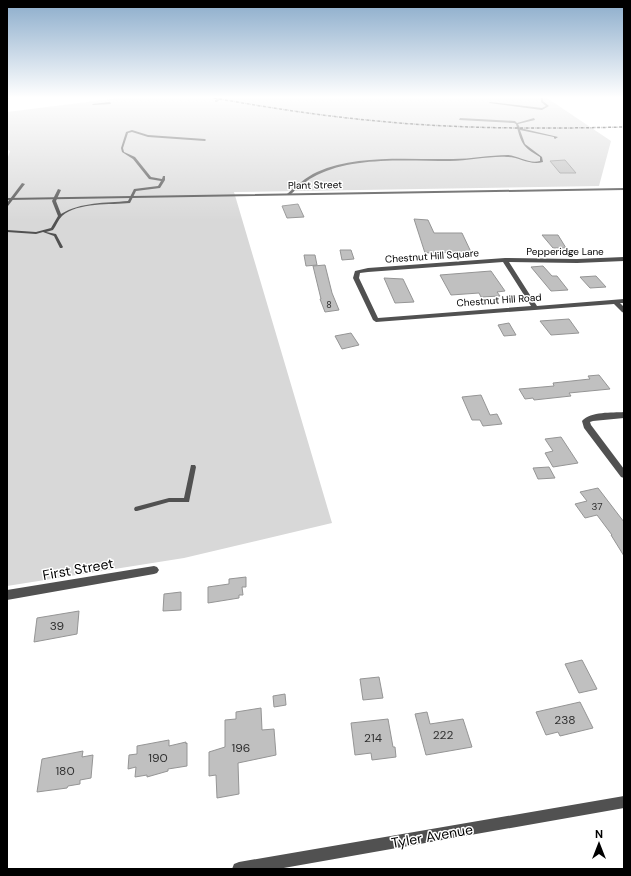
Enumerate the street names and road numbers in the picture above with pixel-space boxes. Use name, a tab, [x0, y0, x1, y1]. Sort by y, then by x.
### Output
street label: Plant Street	[288, 178, 342, 192]
street label: Pepperidge Lane	[526, 245, 604, 258]
street label: Chestnut Hill Square	[385, 246, 480, 266]
street label: Chestnut Hill Road	[456, 291, 542, 309]
street label: First Street	[41, 554, 115, 584]
street label: Tyler Avenue	[390, 820, 474, 852]

